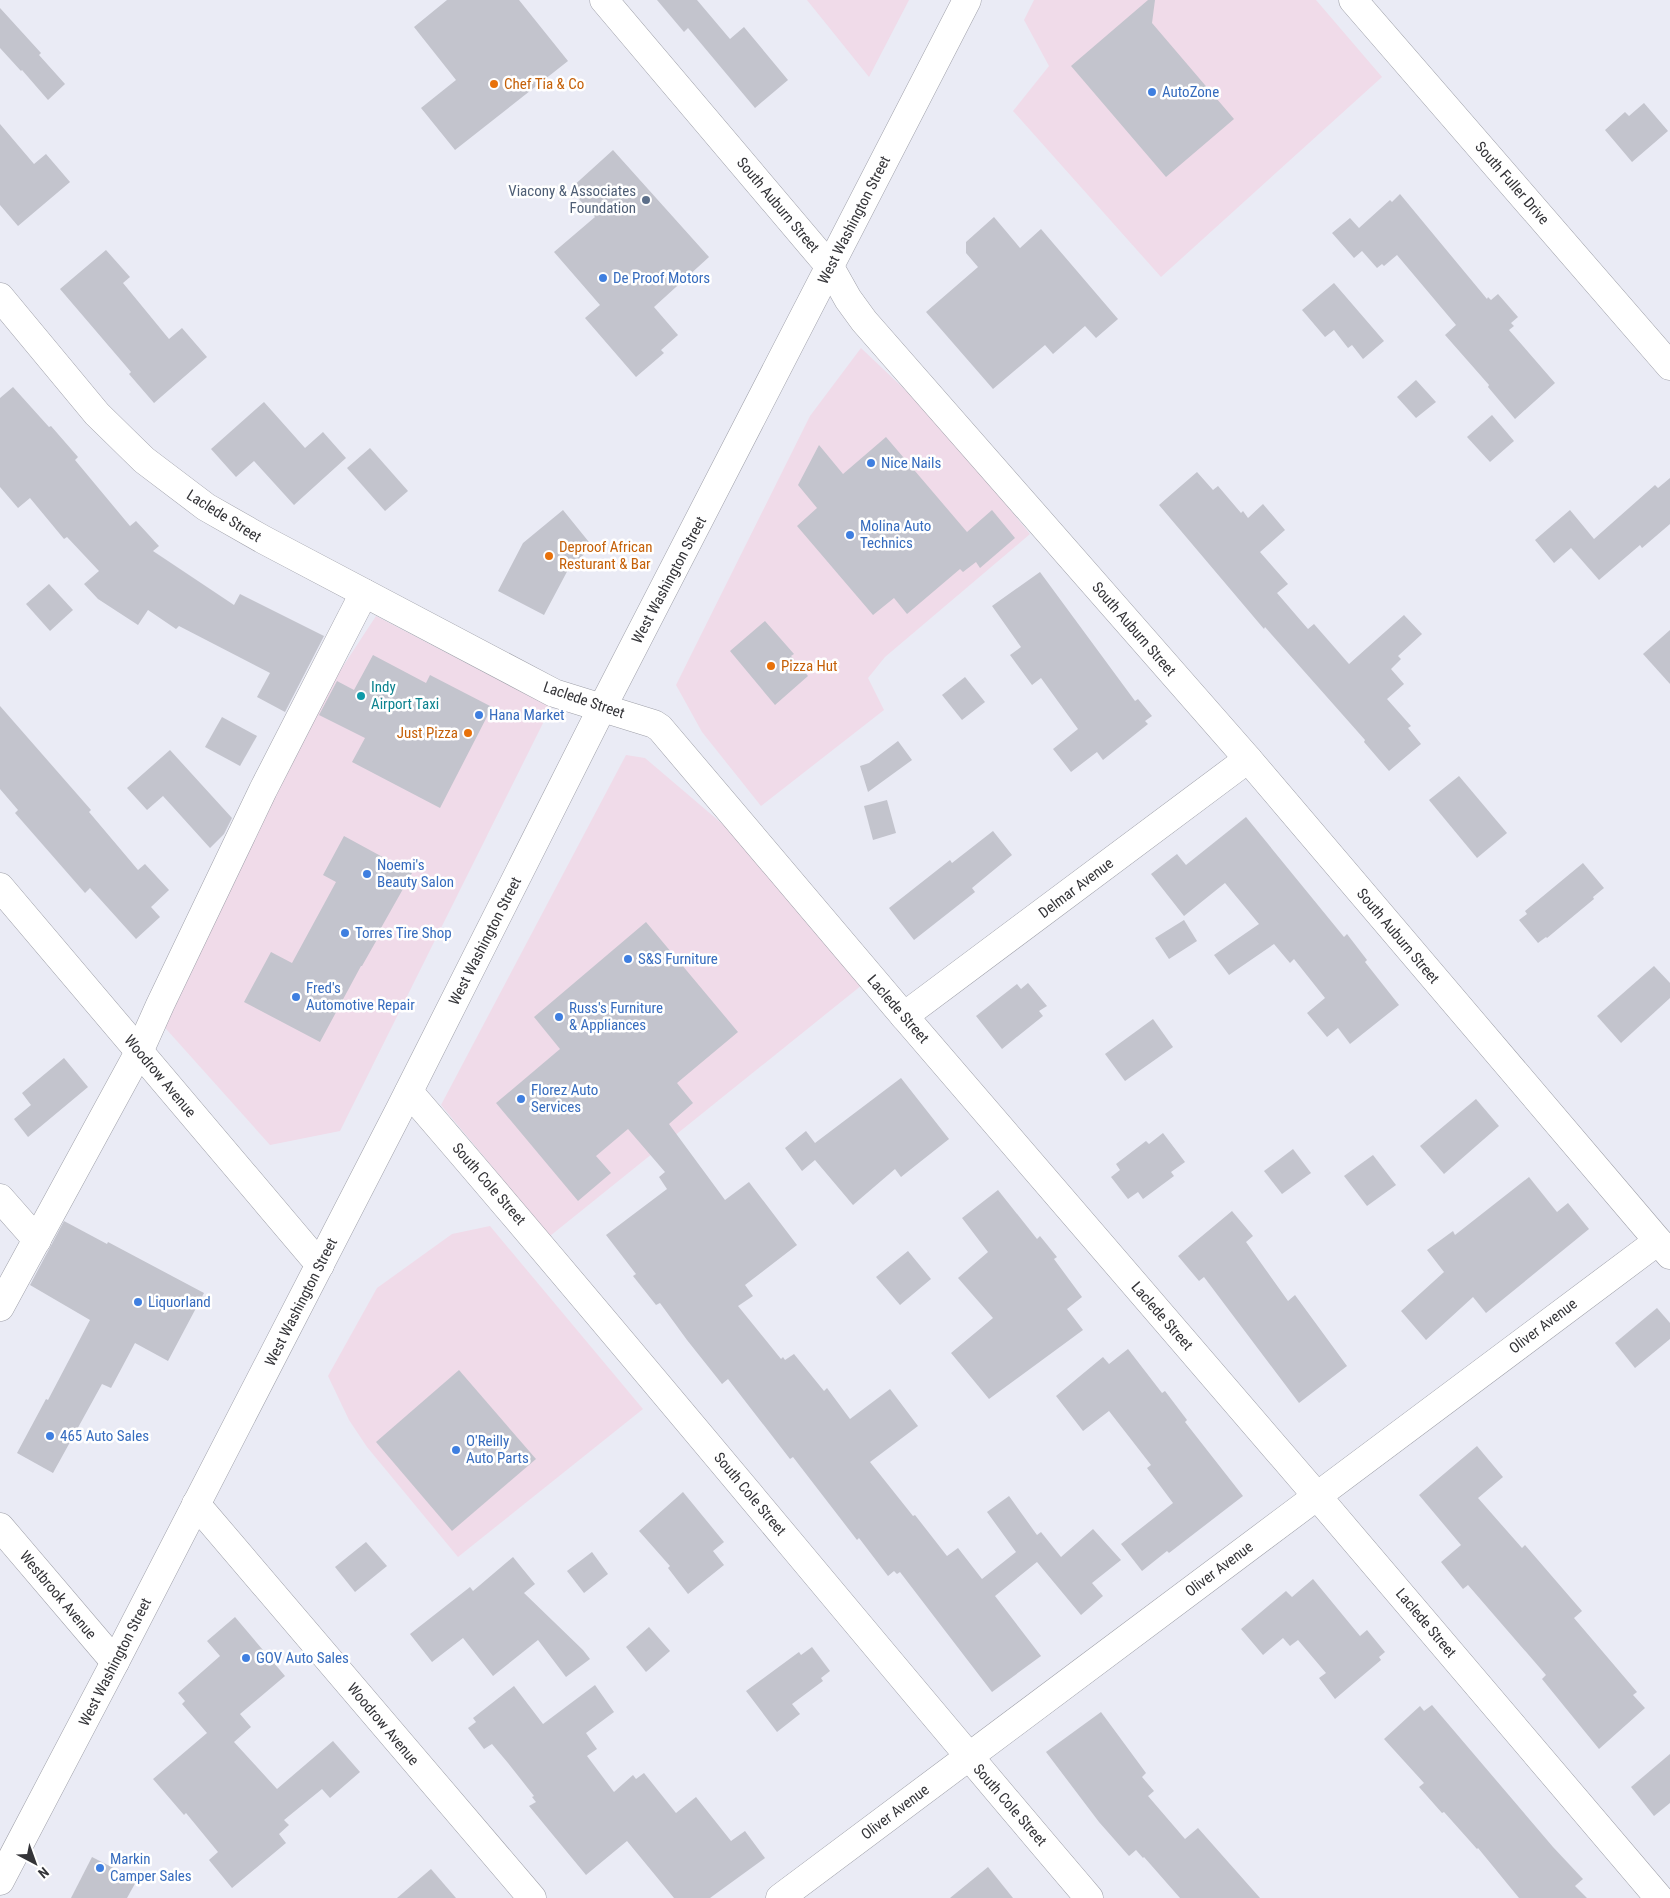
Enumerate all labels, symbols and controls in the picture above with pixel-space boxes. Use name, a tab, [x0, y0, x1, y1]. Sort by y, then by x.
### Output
place label: Chef Tia & Co	[504, 75, 584, 93]
marker: Chef Tia & Co	[488, 78, 500, 90]
place label: AutoZone	[1162, 83, 1219, 101]
marker: AutoZone	[1146, 86, 1158, 98]
street label: South Fuller Drive	[1471, 138, 1553, 228]
street label: West Washington Street	[814, 153, 894, 287]
street label: South Auburn Street	[733, 154, 823, 256]
place label: Viacony & Associates Foundation	[508, 182, 636, 217]
marker: Viacony & Associates Foundation	[640, 194, 652, 206]
place label: De Proof Motors	[613, 269, 710, 287]
marker: De Proof Motors	[597, 272, 609, 284]
place label: Nice Nails	[881, 454, 942, 472]
marker: Nice Nails	[865, 457, 877, 469]
street label: Laclede Street	[183, 486, 265, 546]
street label: West Washington Street	[628, 513, 710, 647]
place label: Molina Auto Technics	[860, 517, 931, 552]
marker: Molina Auto Technics	[844, 529, 856, 541]
place label: Deproof African Resturant & Bar	[559, 538, 652, 573]
marker: Deproof African Resturant & Bar	[543, 550, 555, 562]
street label: South Auburn Street	[1088, 578, 1180, 680]
place label: Pizza Hut	[781, 657, 838, 675]
marker: Pizza Hut	[765, 660, 777, 672]
place label: Indy Airport Taxi	[371, 678, 439, 713]
street label: Laclede Street	[541, 678, 627, 722]
marker: Indy Airport Taxi	[355, 690, 367, 702]
place label: Hana Market	[489, 706, 565, 724]
marker: Hana Market	[473, 709, 485, 721]
place label: Just Pizza	[397, 724, 458, 742]
marker: Just Pizza	[462, 727, 474, 739]
street label: Delmar Avenue	[1035, 854, 1117, 922]
place label: Noemi's Beauty Salon	[377, 856, 454, 891]
marker: Noemi's Beauty Salon	[361, 868, 373, 880]
street label: West Washington Street	[445, 874, 525, 1008]
street label: South Auburn Street	[1353, 885, 1443, 987]
place label: Torres Tire Shop	[355, 924, 452, 942]
marker: Torres Tire Shop	[339, 927, 351, 939]
place label: S&S Furniture	[638, 950, 718, 968]
marker: S&S Furniture	[622, 953, 634, 965]
street label: Laclede Street	[863, 971, 933, 1047]
place label: Fred's Automotive Repair	[306, 979, 415, 1014]
marker: Fred's Automotive Repair	[290, 991, 302, 1003]
place label: Russ's Furniture & Appliances	[569, 999, 663, 1034]
marker: Russ's Furniture & Appliances	[553, 1011, 565, 1023]
street label: Woodrow Avenue	[120, 1031, 200, 1121]
place label: Florez Auto Services	[531, 1081, 598, 1116]
marker: Florez Auto Services	[515, 1093, 527, 1105]
street label: South Cole Street	[448, 1139, 530, 1229]
street label: West Washington Street	[261, 1235, 341, 1369]
street label: Laclede Street	[1127, 1278, 1197, 1354]
place label: Liquorland	[148, 1293, 211, 1311]
street label: Oliver Avenue	[1505, 1295, 1581, 1357]
marker: Liquorland	[132, 1296, 144, 1308]
place label: 465 Auto Sales	[60, 1427, 149, 1445]
marker: 465 Auto Sales	[44, 1430, 56, 1442]
place label: O'Reilly Auto Parts	[466, 1432, 529, 1467]
marker: O'Reilly Auto Parts	[450, 1444, 462, 1456]
street label: South Cole Street	[710, 1449, 790, 1539]
street label: Oliver Avenue	[1181, 1538, 1257, 1600]
street label: Westbrook Avenue	[16, 1547, 100, 1643]
street label: Laclede Street	[1392, 1585, 1460, 1661]
street label: West Washington Street	[75, 1595, 155, 1729]
place label: GOV Auto Sales	[256, 1649, 349, 1667]
marker: GOV Auto Sales	[240, 1652, 252, 1664]
street label: Woodrow Avenue	[343, 1679, 423, 1769]
street label: South Cole Street	[969, 1760, 1051, 1850]
street label: Oliver Avenue	[857, 1781, 933, 1843]
north arrow	[10, 1838, 60, 1888]
place label: Markin Camper Sales	[110, 1850, 192, 1885]
marker: Markin Camper Sales	[94, 1862, 106, 1874]
text: N	[35, 1864, 52, 1882]

